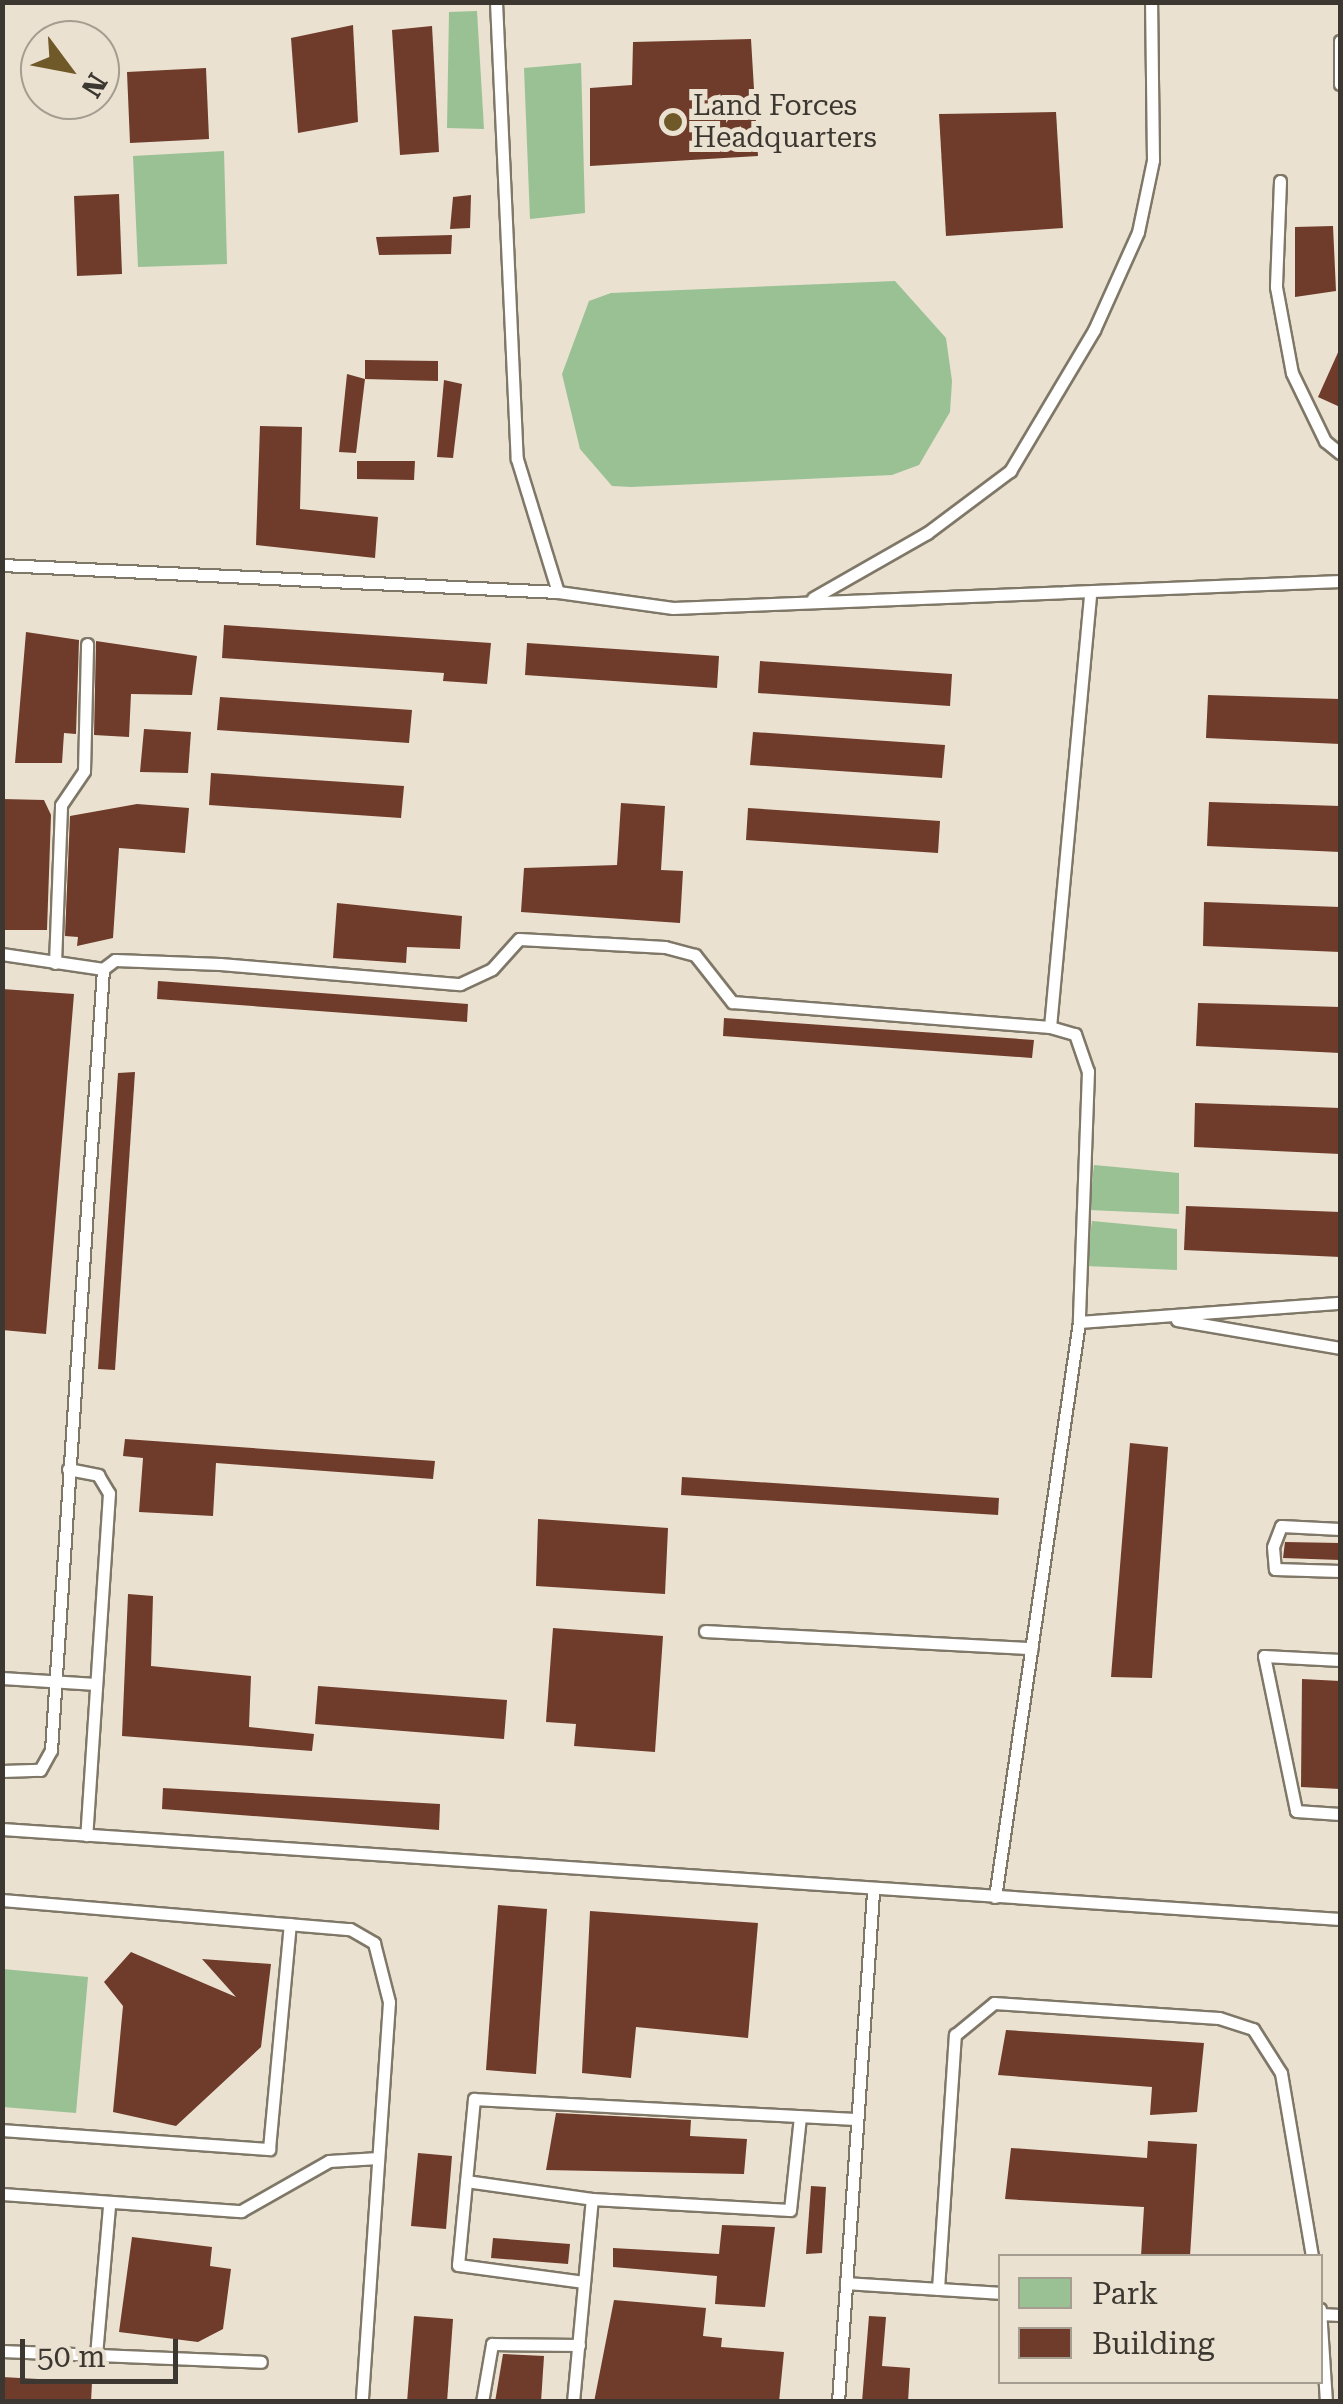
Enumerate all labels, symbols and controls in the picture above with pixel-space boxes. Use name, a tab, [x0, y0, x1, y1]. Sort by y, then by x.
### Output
north arrow	[20, 20, 120, 120]
text: N	[74, 67, 114, 103]
place label: Land Forces Headquarters	[693, 89, 877, 155]
marker: Land Forces Headquarters	[662, 111, 684, 133]
legend	[998, 2254, 1323, 2384]
text: Park	[1092, 2276, 1158, 2311]
scale bar	[25, 2319, 182, 2381]
text: Building	[1092, 2326, 1215, 2361]
text: 50 m	[37, 2339, 106, 2374]

